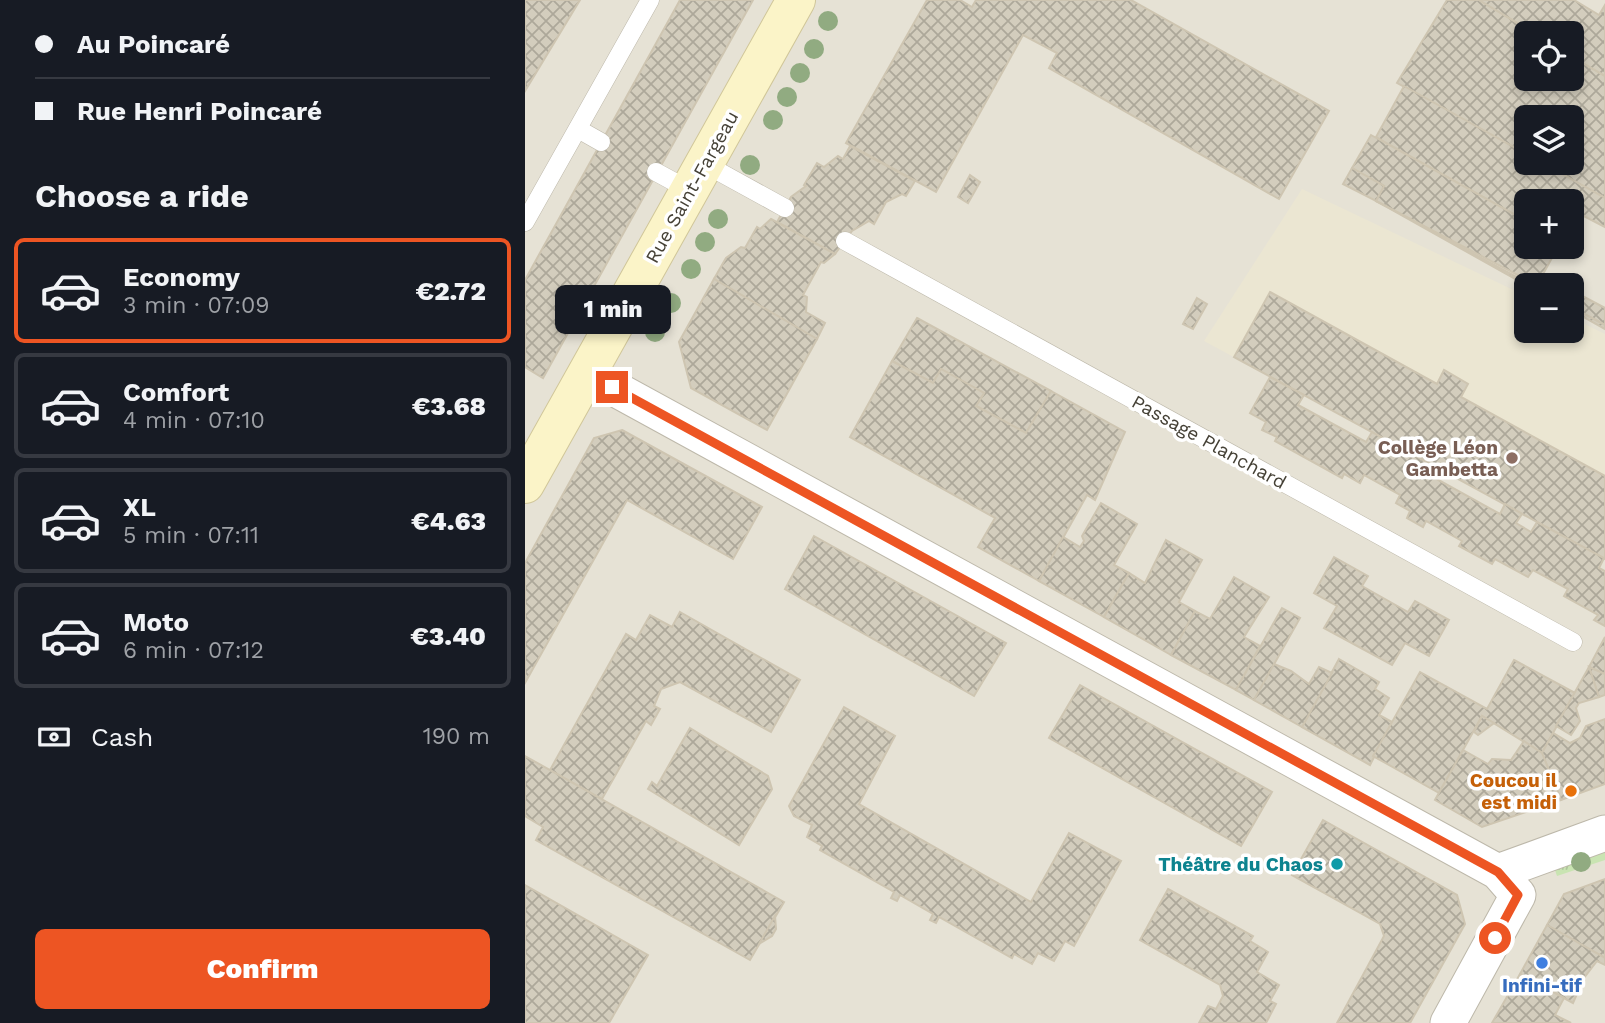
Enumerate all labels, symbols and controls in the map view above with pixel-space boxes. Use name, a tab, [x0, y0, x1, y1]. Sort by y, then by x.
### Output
map controls	[1514, 21, 1584, 343]
button: locate	[1514, 21, 1584, 91]
text: Au Poincaré	[77, 29, 230, 59]
text: Rue Henri Poincaré	[77, 96, 322, 126]
button: layers	[1514, 105, 1584, 175]
street label: Rue Saint-Fargeau	[641, 107, 743, 267]
text: Choose a ride	[35, 177, 249, 215]
button: +	[1514, 189, 1584, 259]
icon: car	[39, 259, 102, 322]
text: Economy	[123, 262, 240, 292]
button: −	[1514, 273, 1584, 343]
text: €2.72	[416, 276, 486, 306]
callout: 1 min	[554, 286, 670, 334]
text: 3 min · 07:09	[123, 292, 269, 319]
text: 1 min	[583, 296, 643, 323]
route end	[596, 371, 628, 403]
icon: car	[39, 374, 102, 437]
text: Comfort	[123, 377, 229, 407]
street label: Passage Planchard	[1128, 390, 1290, 494]
text: €3.68	[412, 391, 486, 421]
text: 4 min · 07:10	[123, 407, 265, 434]
place label: Collège Léon Gambetta	[1378, 436, 1498, 481]
marker: Collège Léon Gambetta	[1504, 450, 1520, 466]
icon: car	[39, 489, 102, 552]
text: XL	[123, 492, 156, 522]
text: €4.63	[411, 506, 486, 536]
text: 5 min · 07:11	[123, 522, 259, 549]
icon: car	[39, 604, 102, 667]
text: Moto	[123, 607, 189, 637]
text: €3.40	[410, 621, 486, 651]
text: 6 min · 07:12	[123, 637, 264, 664]
icon: cash	[35, 718, 73, 756]
text: Cash	[91, 722, 153, 752]
text: 190 m	[423, 723, 490, 750]
place label: Coucou il est midi	[1470, 769, 1558, 814]
marker: Coucou il est midi	[1563, 783, 1579, 799]
place label: Théâtre du Chaos	[1158, 853, 1323, 876]
marker: Théâtre du Chaos	[1329, 856, 1345, 872]
route start	[1479, 922, 1511, 954]
button: Confirm	[35, 929, 490, 1009]
marker: Infini-tif	[1534, 955, 1550, 971]
place label: Infini-tif	[1502, 974, 1582, 997]

